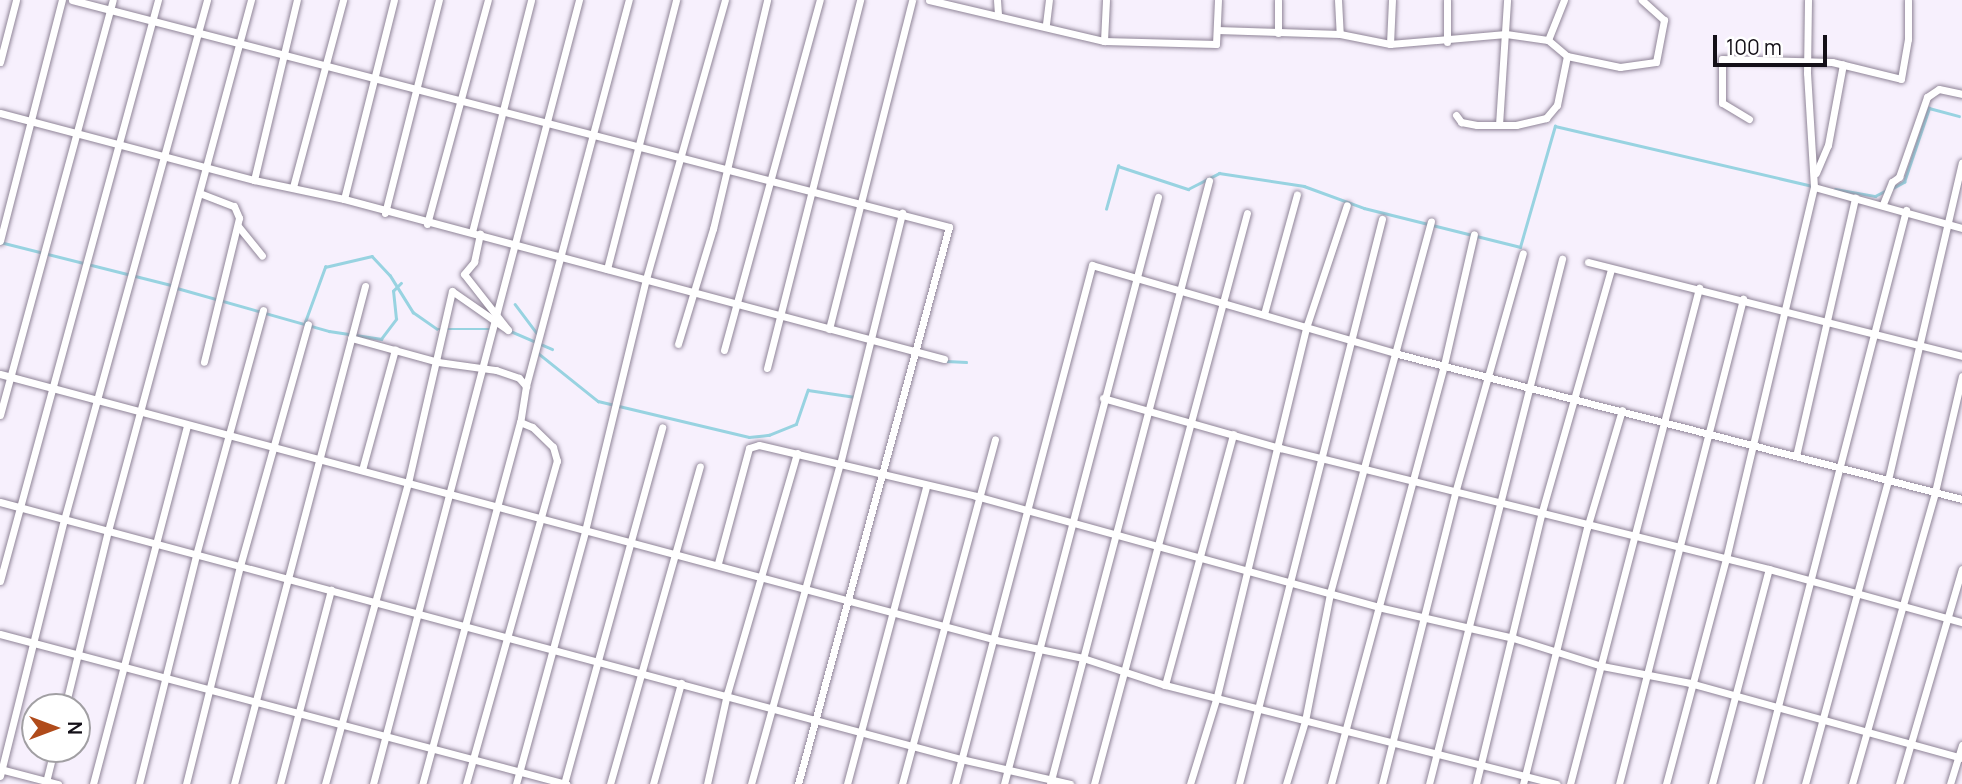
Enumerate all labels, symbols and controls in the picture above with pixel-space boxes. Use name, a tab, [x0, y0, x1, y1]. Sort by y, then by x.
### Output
scale bar	[1717, 21, 1831, 65]
text: 100 m	[1726, 33, 1782, 61]
north arrow	[21, 693, 91, 763]
text: N	[62, 721, 88, 735]

